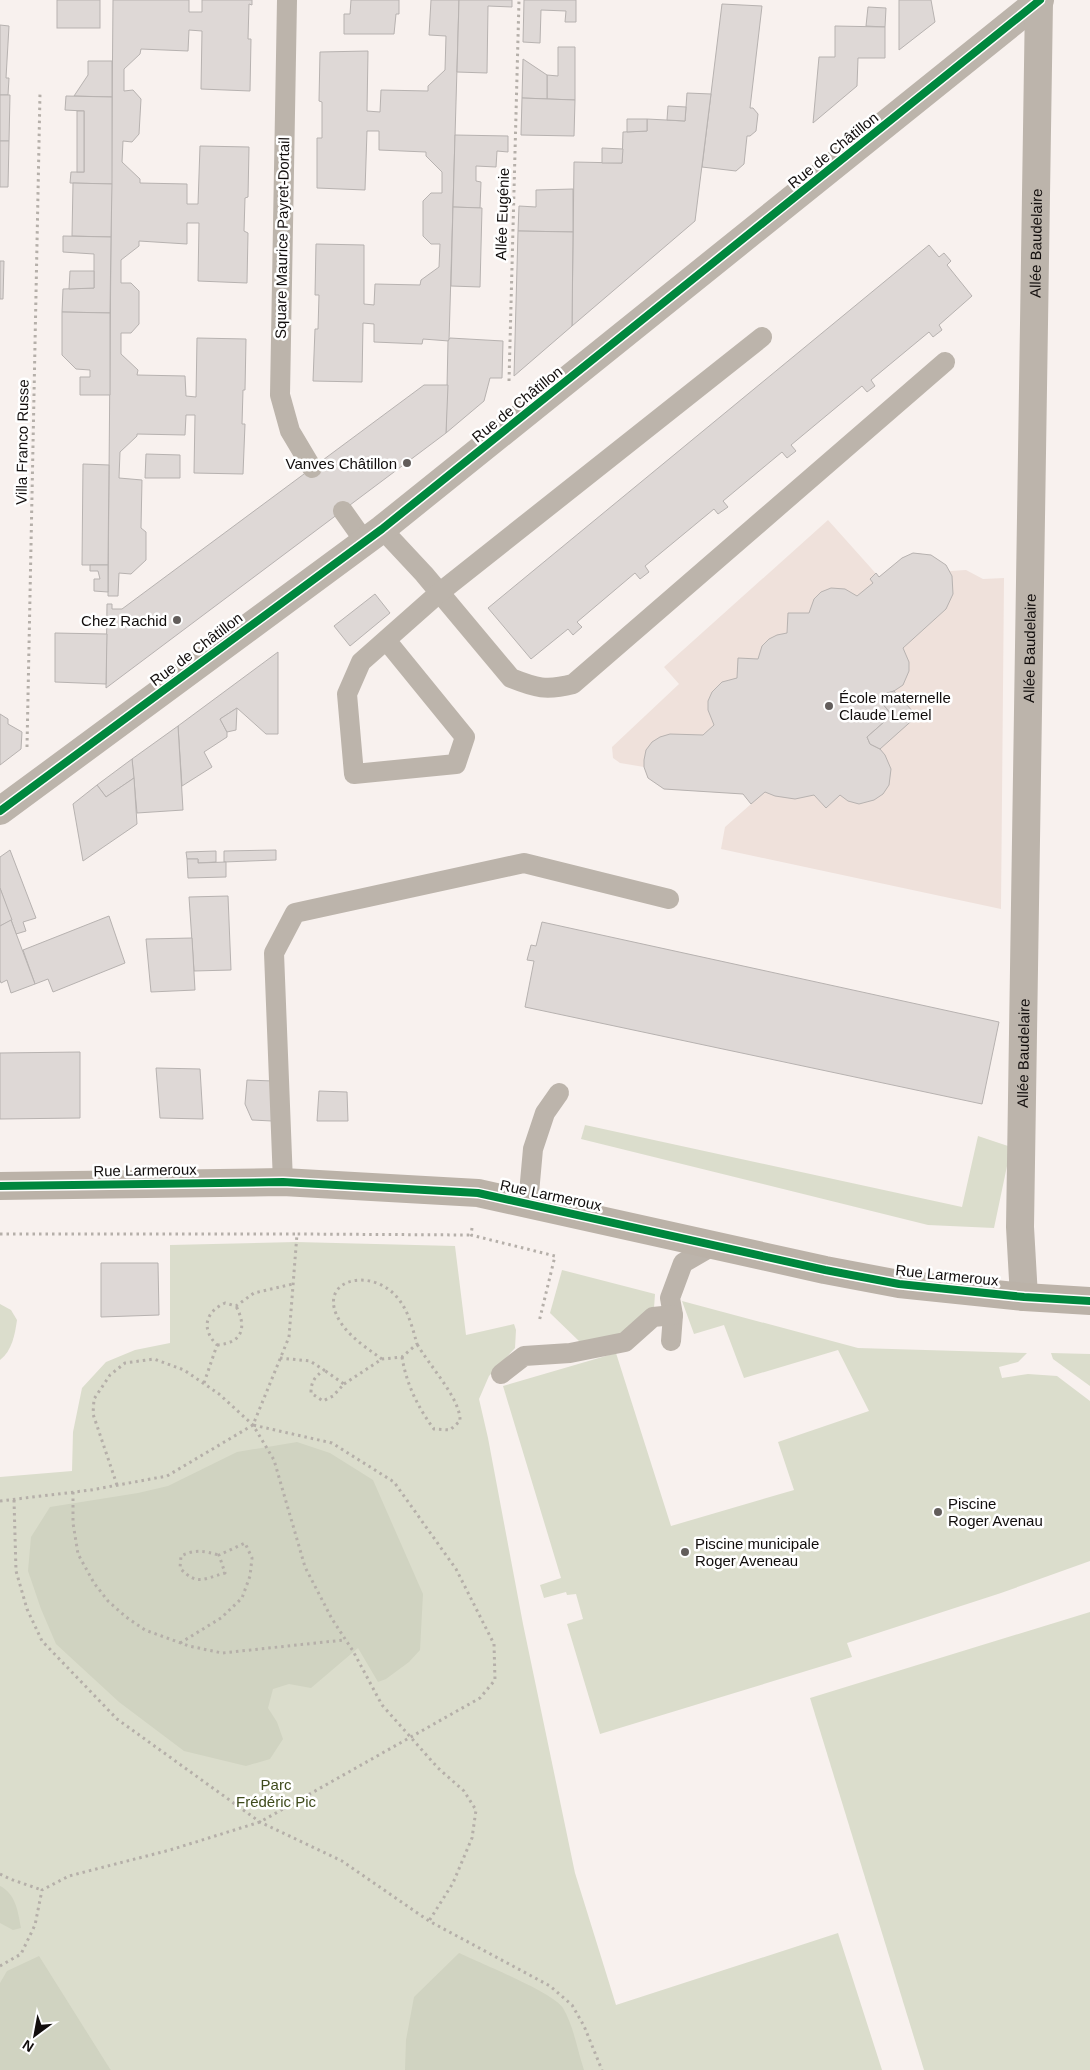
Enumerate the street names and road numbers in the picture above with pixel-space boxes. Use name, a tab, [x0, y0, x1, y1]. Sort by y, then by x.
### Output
street label: Rue de Châtillon	[785, 108, 881, 192]
street label: Square Maurice Payret-Dortail	[272, 137, 292, 339]
street label: Allée Eugénie	[492, 167, 512, 261]
street label: Allée Baudelaire	[1026, 188, 1045, 298]
street label: Rue de Châtillon	[469, 362, 565, 446]
street label: Villa Franco Russe	[12, 379, 32, 505]
street label: Allée Baudelaire	[1020, 593, 1038, 703]
street label: Rue de Châtillon	[147, 609, 245, 689]
street label: Allée Baudelaire	[1013, 998, 1032, 1108]
street label: Rue Larmeroux	[93, 1161, 197, 1179]
street label: Rue Larmeroux	[499, 1176, 604, 1214]
street label: Rue Larmeroux	[895, 1261, 1000, 1289]

